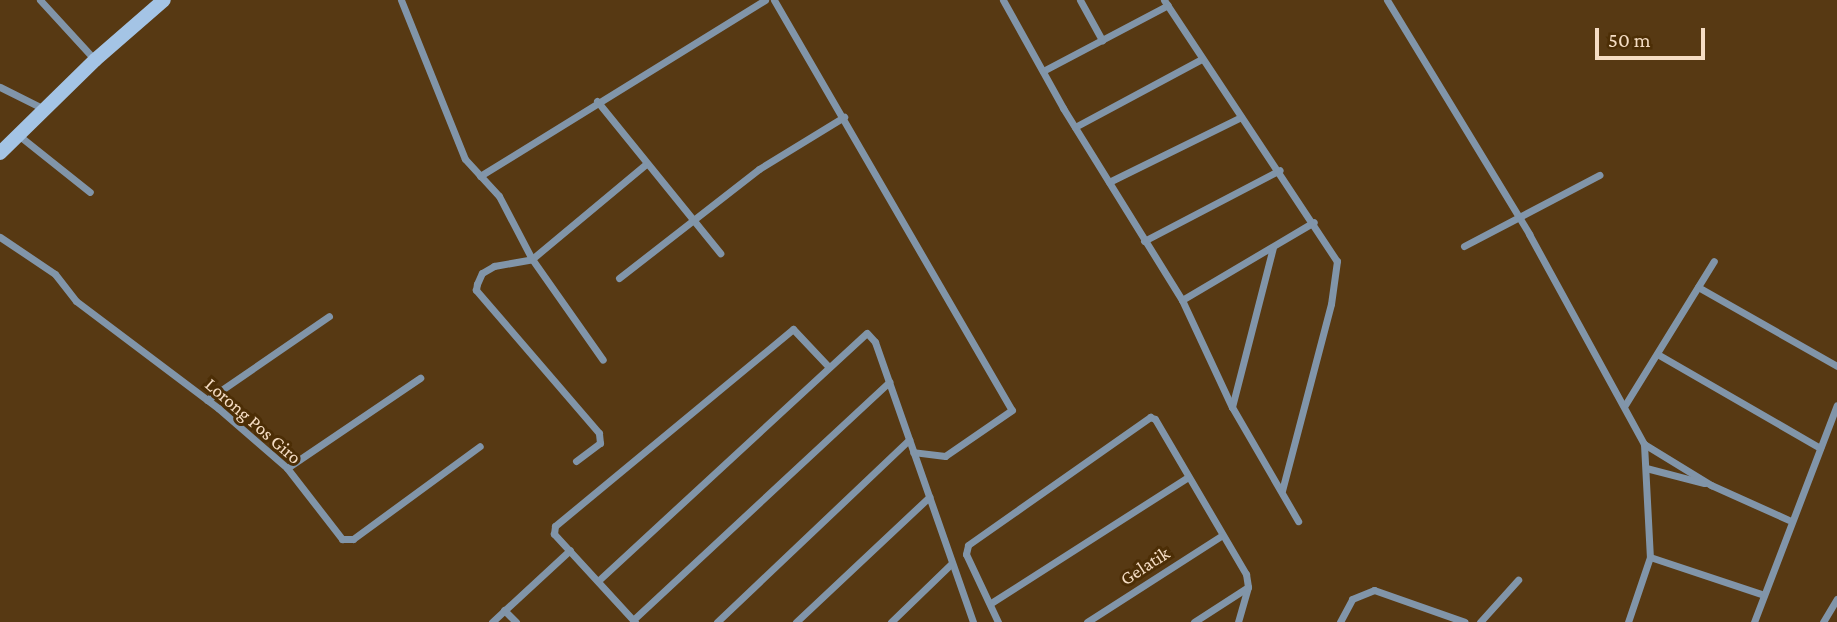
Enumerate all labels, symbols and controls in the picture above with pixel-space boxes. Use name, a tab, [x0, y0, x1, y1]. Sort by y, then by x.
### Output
scale bar	[1599, 14, 1709, 58]
text: 50 m	[1608, 28, 1651, 52]
street label: Lorong Pos Giro	[200, 373, 306, 469]
street label: Gelatik	[1116, 542, 1174, 590]

